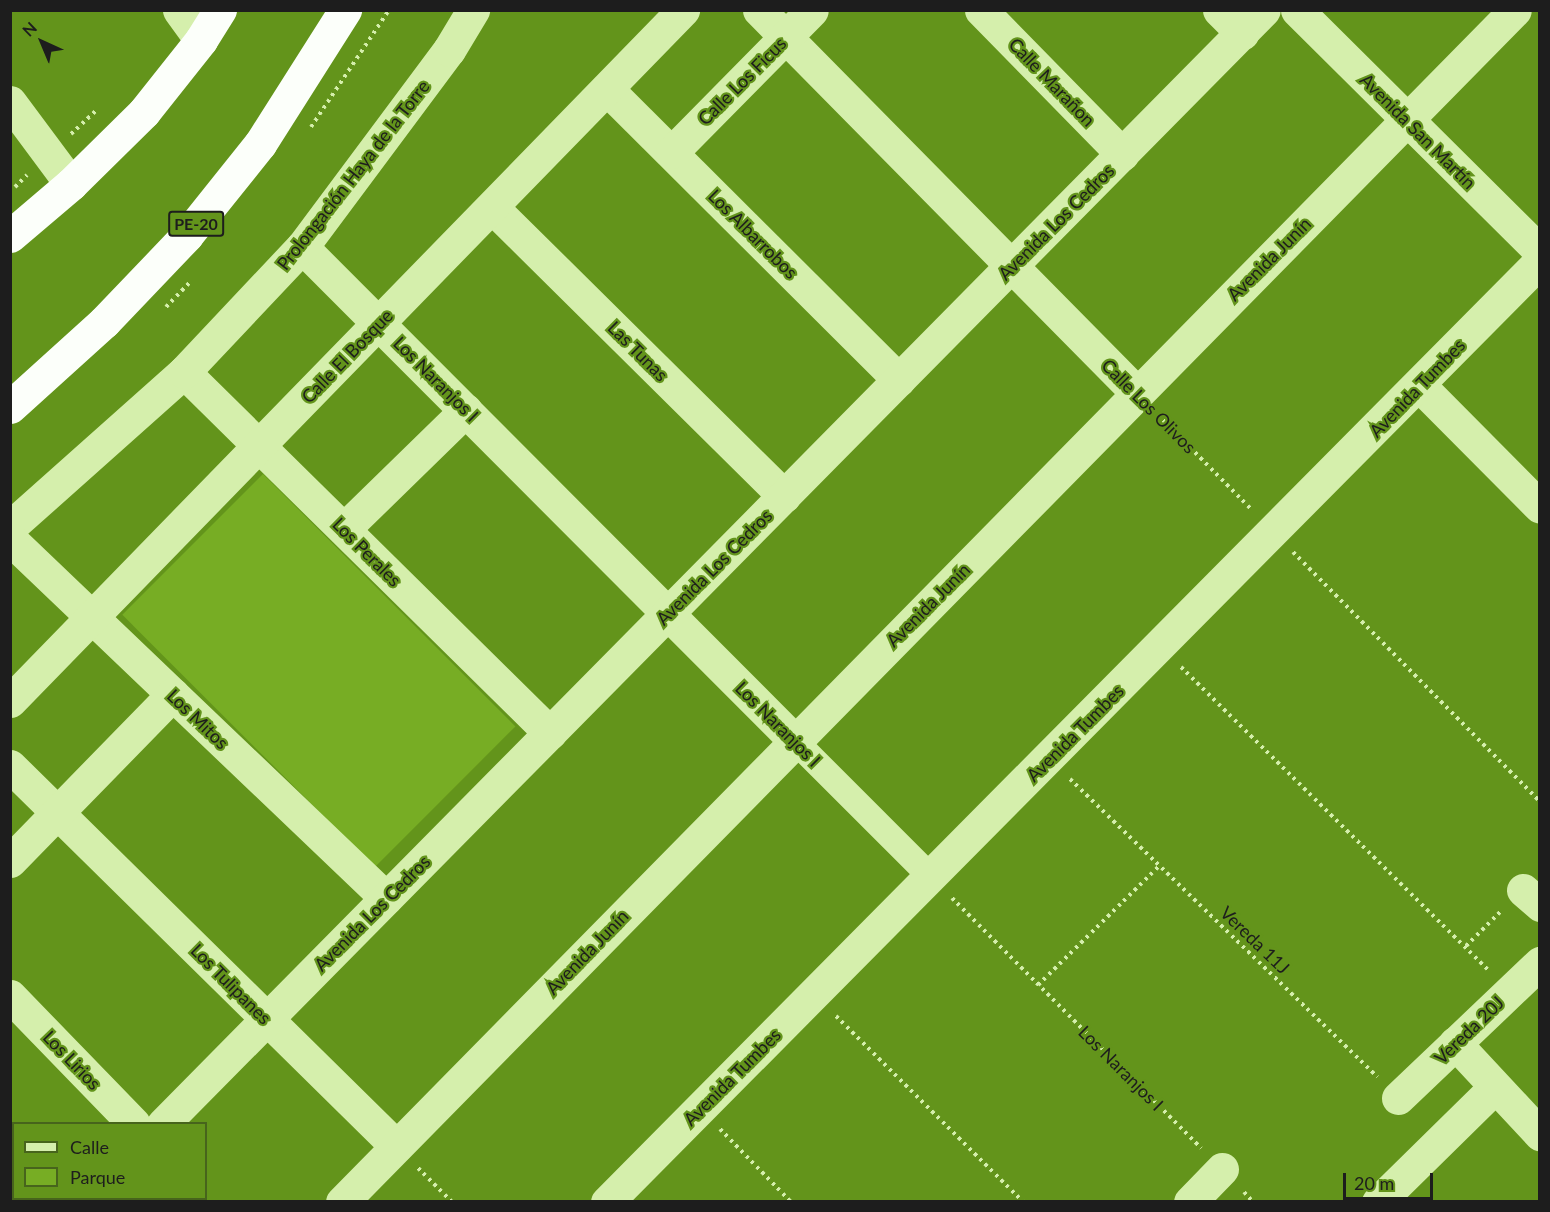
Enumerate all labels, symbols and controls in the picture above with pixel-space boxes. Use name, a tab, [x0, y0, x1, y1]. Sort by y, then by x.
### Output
north arrow	[12, 12, 72, 72]
text: N	[18, 18, 40, 40]
street label: Calle Los Ficus	[693, 32, 791, 130]
street label: Calle Marañon	[1004, 33, 1100, 131]
street label: Avenida San Martín	[1356, 69, 1480, 193]
street label: Prolongación Haya de la Torre	[272, 76, 434, 274]
street label: Avenida Los Cedros	[994, 160, 1118, 284]
street label: Los Albarrobos	[704, 185, 802, 283]
road number: PE-20	[168, 211, 224, 237]
street label: Avenida Junín	[1223, 213, 1315, 305]
street label: Calle El Bosque	[297, 305, 397, 407]
street label: Las Tunas	[603, 316, 673, 386]
street label: Los Naranjos I	[389, 332, 483, 426]
street label: Avenida Tumbes	[1364, 334, 1470, 442]
street label: Calle Los Olivos	[1097, 354, 1201, 458]
street label: Avenida Los Cedros	[652, 505, 776, 629]
street label: Los Perales	[328, 513, 406, 591]
street label: Avenida Junín	[882, 559, 974, 651]
street label: Los Naranjos I	[731, 677, 825, 771]
street label: Avenida Tumbes	[1022, 680, 1128, 786]
street label: Los Mitos	[163, 685, 233, 753]
street label: Avenida Los Cedros	[310, 851, 434, 975]
street label: Vereda 11J	[1216, 902, 1294, 978]
street label: Avenida Junín	[541, 905, 633, 999]
street label: Los Tulipanes	[186, 939, 276, 1029]
street label: Vereda 20J	[1430, 992, 1508, 1068]
street label: Los Naranjos I	[1074, 1021, 1168, 1115]
street label: Avenida Tumbes	[679, 1024, 785, 1130]
street label: Los Lirios	[39, 1026, 105, 1094]
legend	[12, 1122, 207, 1200]
text: Calle	[70, 1136, 109, 1158]
scale bar	[1346, 1161, 1436, 1199]
text: Parque	[70, 1166, 125, 1188]
text: 20 m	[1354, 1172, 1394, 1194]

